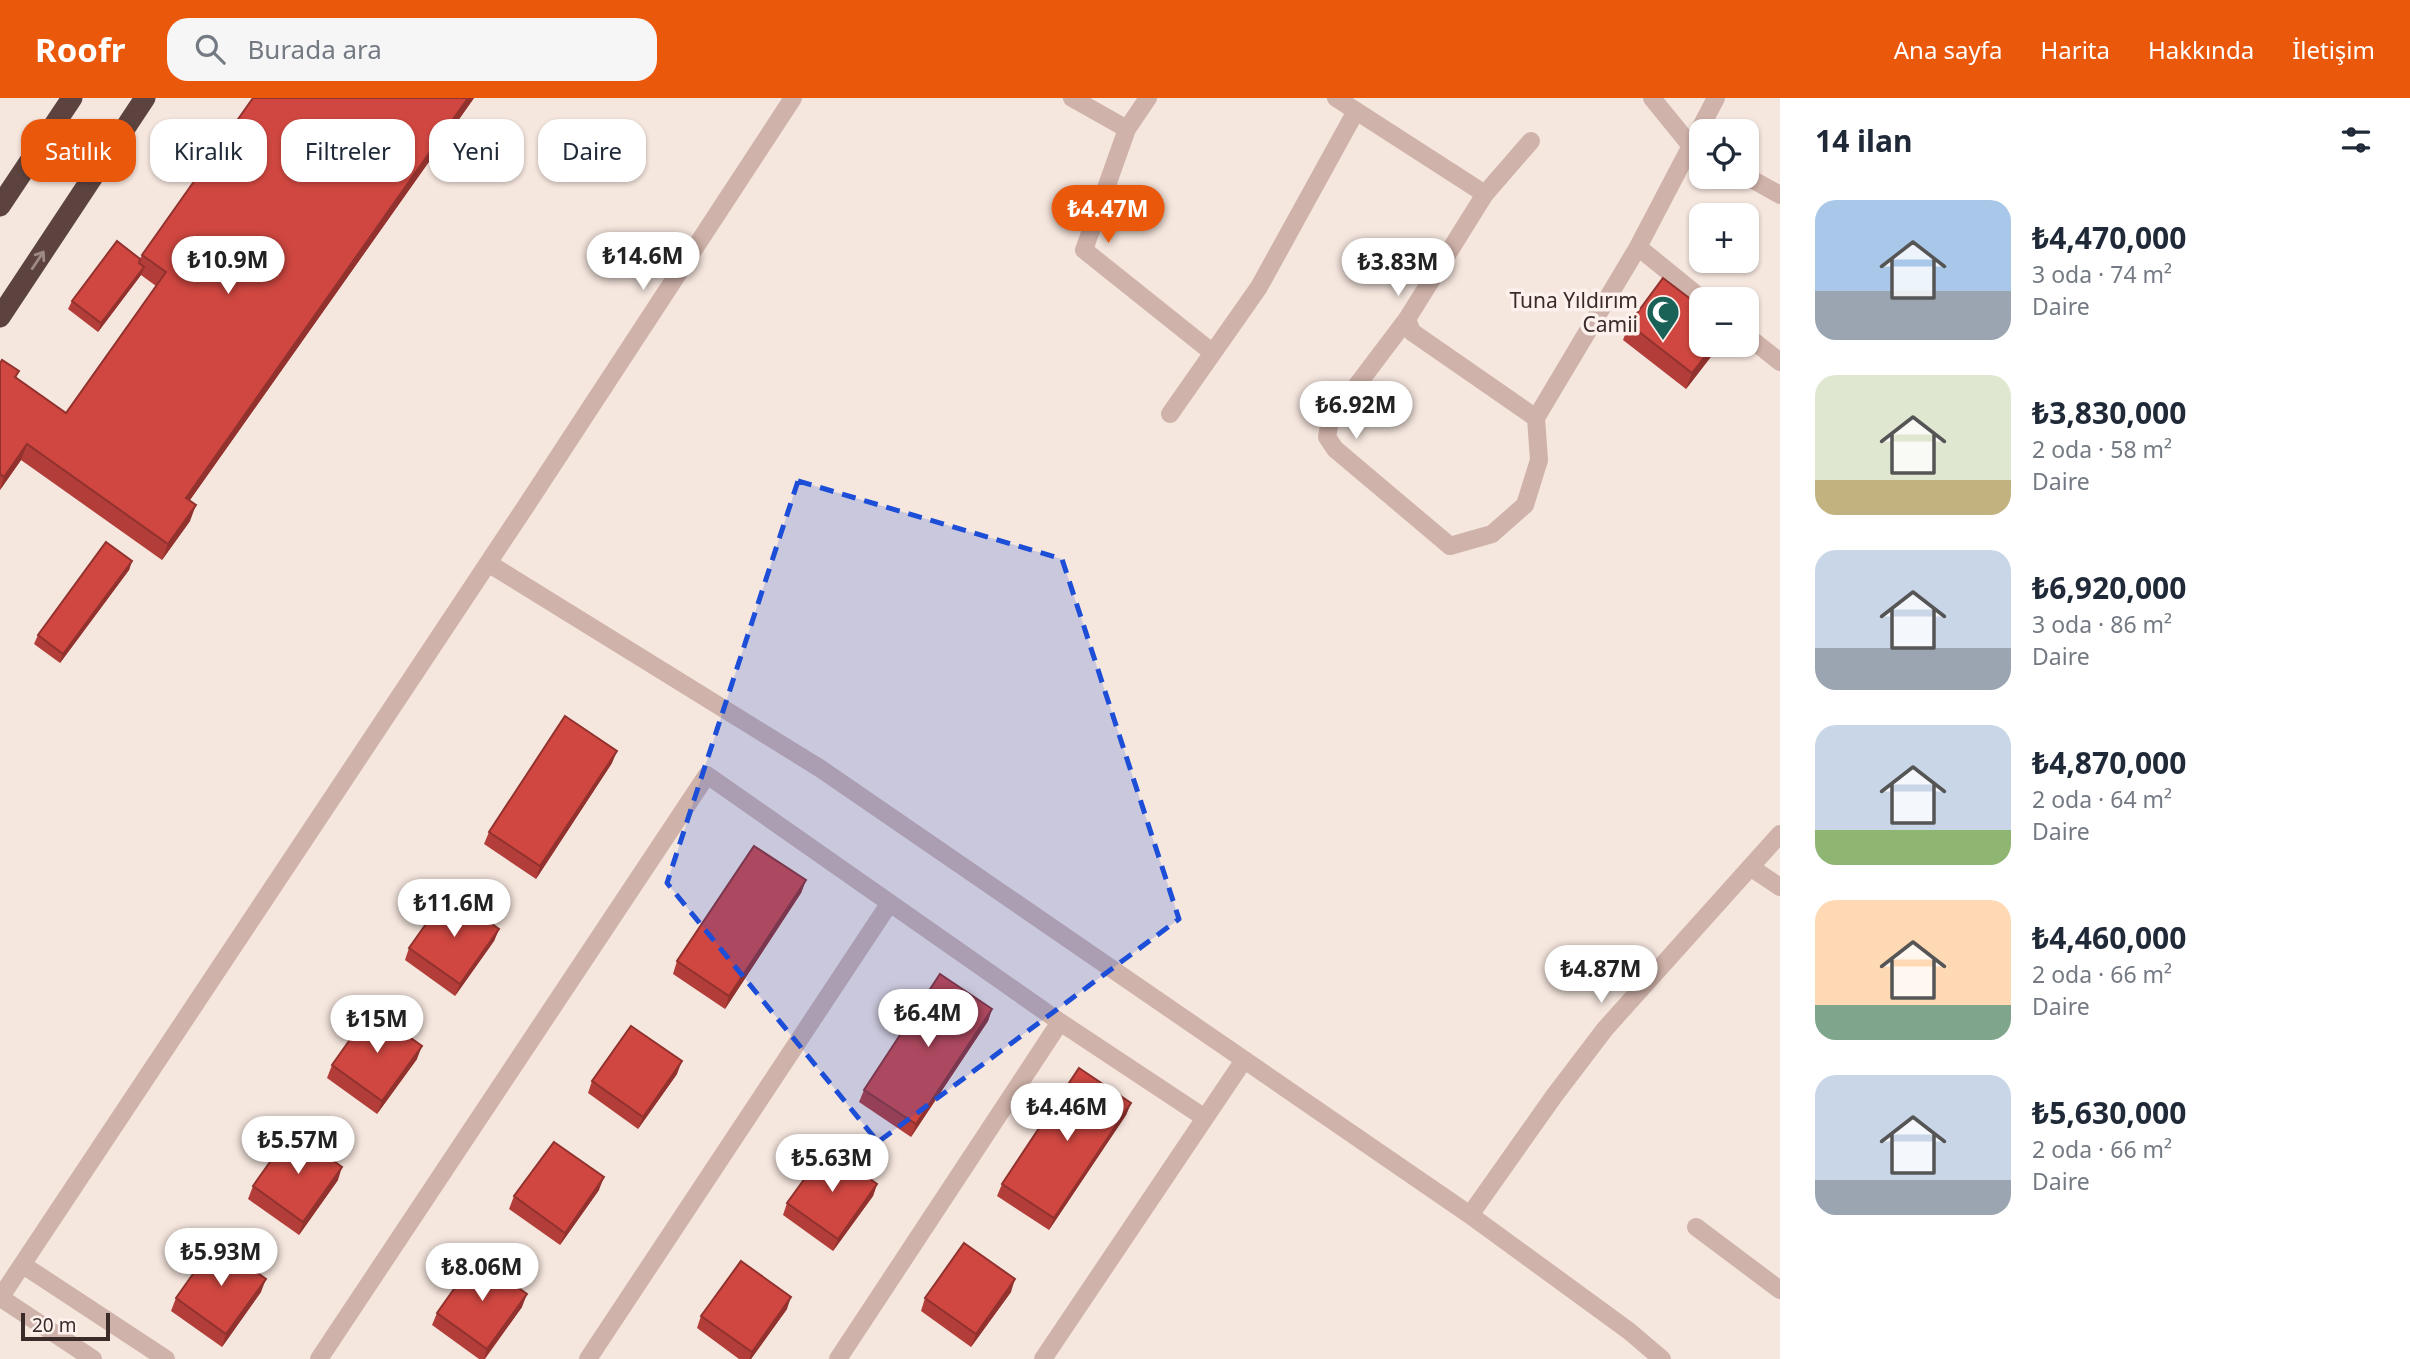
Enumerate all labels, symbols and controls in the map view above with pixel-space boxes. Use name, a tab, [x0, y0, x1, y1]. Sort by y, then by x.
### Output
search box	[167, 18, 657, 81]
text: Roofr	[35, 27, 125, 72]
icon: search	[191, 30, 229, 68]
text: Burada ara	[247, 31, 382, 67]
text: Ana sayfa	[1894, 33, 2003, 66]
text: Harita	[2041, 33, 2110, 66]
text: Hakkında	[2148, 33, 2254, 66]
text: İletişim	[2292, 33, 2375, 66]
chip: Satılık	[21, 119, 136, 182]
chip: Kiralık	[150, 119, 267, 182]
chip: Filtreler	[281, 119, 415, 182]
chip: Yeni	[429, 119, 524, 182]
chip: Daire	[538, 119, 646, 182]
map controls	[1689, 119, 1759, 357]
button: locate	[1689, 119, 1759, 189]
text: 14 ilan	[1815, 120, 1913, 161]
icon: filters	[2337, 121, 2375, 159]
pin: ₺4.47M	[1051, 186, 1165, 245]
text: ₺4.47M	[1068, 192, 1148, 224]
button: +	[1689, 203, 1759, 273]
text: ₺4,470,000	[2032, 217, 2186, 258]
icon: home	[1871, 228, 1955, 312]
pin: ₺14.6M	[586, 232, 700, 292]
pin: ₺10.9M	[171, 236, 285, 296]
pin: ₺3.83M	[1341, 238, 1455, 298]
text: ₺14.6M	[603, 239, 683, 271]
text: ₺10.9M	[188, 243, 268, 275]
text: ₺3.83M	[1358, 245, 1438, 277]
one-way arrow	[31, 251, 45, 270]
text: 3 oda · 74 m²	[2032, 258, 2172, 290]
place label: Tuna Yıldırım Camii	[1509, 286, 1638, 338]
button: −	[1689, 287, 1759, 357]
text: Daire	[2032, 290, 2090, 322]
mosque icon: Tuna Yıldırım Camii	[1644, 293, 1682, 342]
pin: ₺6.92M	[1299, 382, 1413, 441]
text: ₺6.92M	[1316, 388, 1396, 420]
text: ₺3,830,000	[2032, 392, 2186, 433]
icon: home	[1871, 403, 1955, 487]
text: 2 oda · 58 m²	[2032, 433, 2172, 465]
text: Daire	[2032, 465, 2090, 497]
text: ₺6,920,000	[2032, 567, 2186, 608]
icon: home	[1871, 578, 1955, 662]
text: 3 oda · 86 m²	[2032, 608, 2172, 640]
text: Daire	[2032, 640, 2090, 672]
text: ₺4,870,000	[2032, 742, 2186, 783]
icon: home	[1871, 753, 1955, 837]
text: 2 oda · 64 m²	[2032, 783, 2172, 815]
text: Daire	[2032, 815, 2090, 847]
pin: ₺11.6M	[397, 880, 511, 939]
text: ₺11.6M	[414, 886, 494, 918]
text: ₺4,460,000	[2032, 917, 2186, 958]
icon: home	[1871, 928, 1955, 1012]
pin: ₺4.87M	[1544, 946, 1658, 1005]
text: ₺4.87M	[1561, 952, 1641, 984]
text: 2 oda · 66 m²	[2032, 958, 2172, 990]
pin: ₺6.4M	[879, 990, 977, 1049]
text: Daire	[2032, 990, 2090, 1022]
pin: ₺15M	[336, 996, 418, 1055]
text: ₺6.4M	[894, 996, 962, 1028]
text: ₺15M	[346, 1002, 408, 1034]
pin: ₺4.46M	[1010, 1084, 1124, 1143]
text: ₺4.46M	[1027, 1090, 1107, 1122]
text: ₺5,630,000	[2032, 1092, 2186, 1133]
icon: home	[1871, 1103, 1955, 1187]
pin: ₺5.57M	[241, 1116, 355, 1176]
text: ₺5.57M	[258, 1123, 338, 1155]
text: 2 oda · 66 m²	[2032, 1133, 2172, 1165]
pin: ₺5.63M	[775, 1134, 889, 1194]
text: ₺5.63M	[792, 1141, 872, 1173]
text: Daire	[2032, 1165, 2090, 1197]
pin: ₺5.93M	[164, 1228, 278, 1288]
text: ₺5.93M	[181, 1235, 261, 1267]
pin: ₺8.06M	[425, 1244, 539, 1303]
text: ₺8.06M	[442, 1250, 522, 1282]
scale bar	[21, 1310, 110, 1342]
text: 20 m	[32, 1312, 76, 1338]

